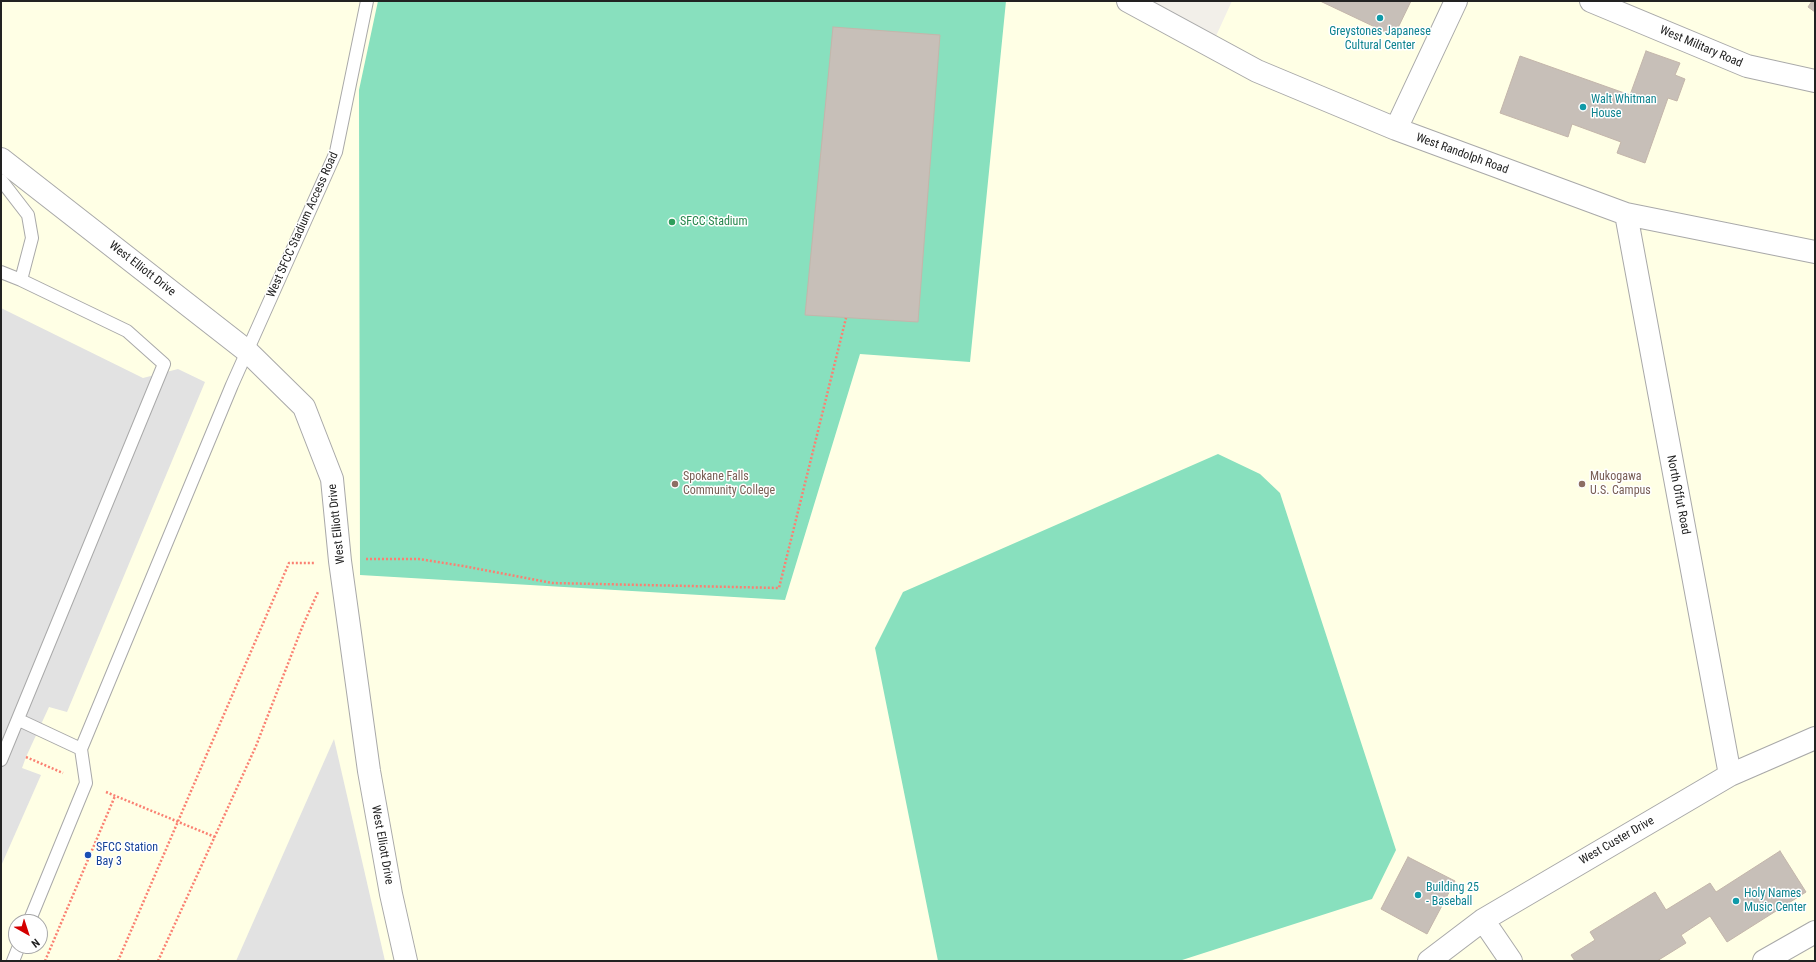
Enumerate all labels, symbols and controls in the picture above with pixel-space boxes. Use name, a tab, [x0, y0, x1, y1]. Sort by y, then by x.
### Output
marker: Greystones Japanese Cultural Center	[1375, 13, 1385, 23]
street label: West Military Road	[1657, 23, 1745, 71]
place label: Greystones Japanese Cultural Center	[1329, 25, 1431, 53]
place label: Walt Whitman House	[1591, 93, 1657, 121]
marker: Walt Whitman House	[1578, 102, 1588, 112]
street label: West Randolph Road	[1414, 131, 1510, 177]
street label: West SFCC Stadium Access Road	[264, 150, 342, 300]
place label: SFCC Stadium	[680, 215, 747, 229]
marker: SFCC Stadium	[667, 217, 677, 227]
street label: West Elliott Drive	[106, 239, 178, 299]
street label: North Offut Road	[1663, 454, 1693, 536]
place label: Spokane Falls Community College	[683, 470, 775, 498]
place label: Mukogawa U.S. Campus	[1590, 470, 1651, 498]
marker: Spokane Falls Community College	[670, 479, 680, 489]
marker: Mukogawa U.S. Campus	[1577, 479, 1587, 489]
street label: West Elliott Drive	[326, 483, 348, 565]
street label: West Elliott Drive	[368, 804, 396, 886]
street label: West Custer Drive	[1577, 814, 1657, 868]
place label: SFCC Station Bay 3	[96, 841, 158, 869]
marker: SFCC Station Bay 3	[83, 850, 93, 860]
place label: Building 25 - Baseball	[1426, 881, 1479, 909]
place label: Holy Names Music Center	[1744, 887, 1806, 915]
marker: Building 25 - Baseball	[1413, 890, 1423, 900]
marker: Holy Names Music Center	[1731, 896, 1741, 906]
north arrow	[8, 914, 48, 954]
text: N	[29, 936, 42, 950]

